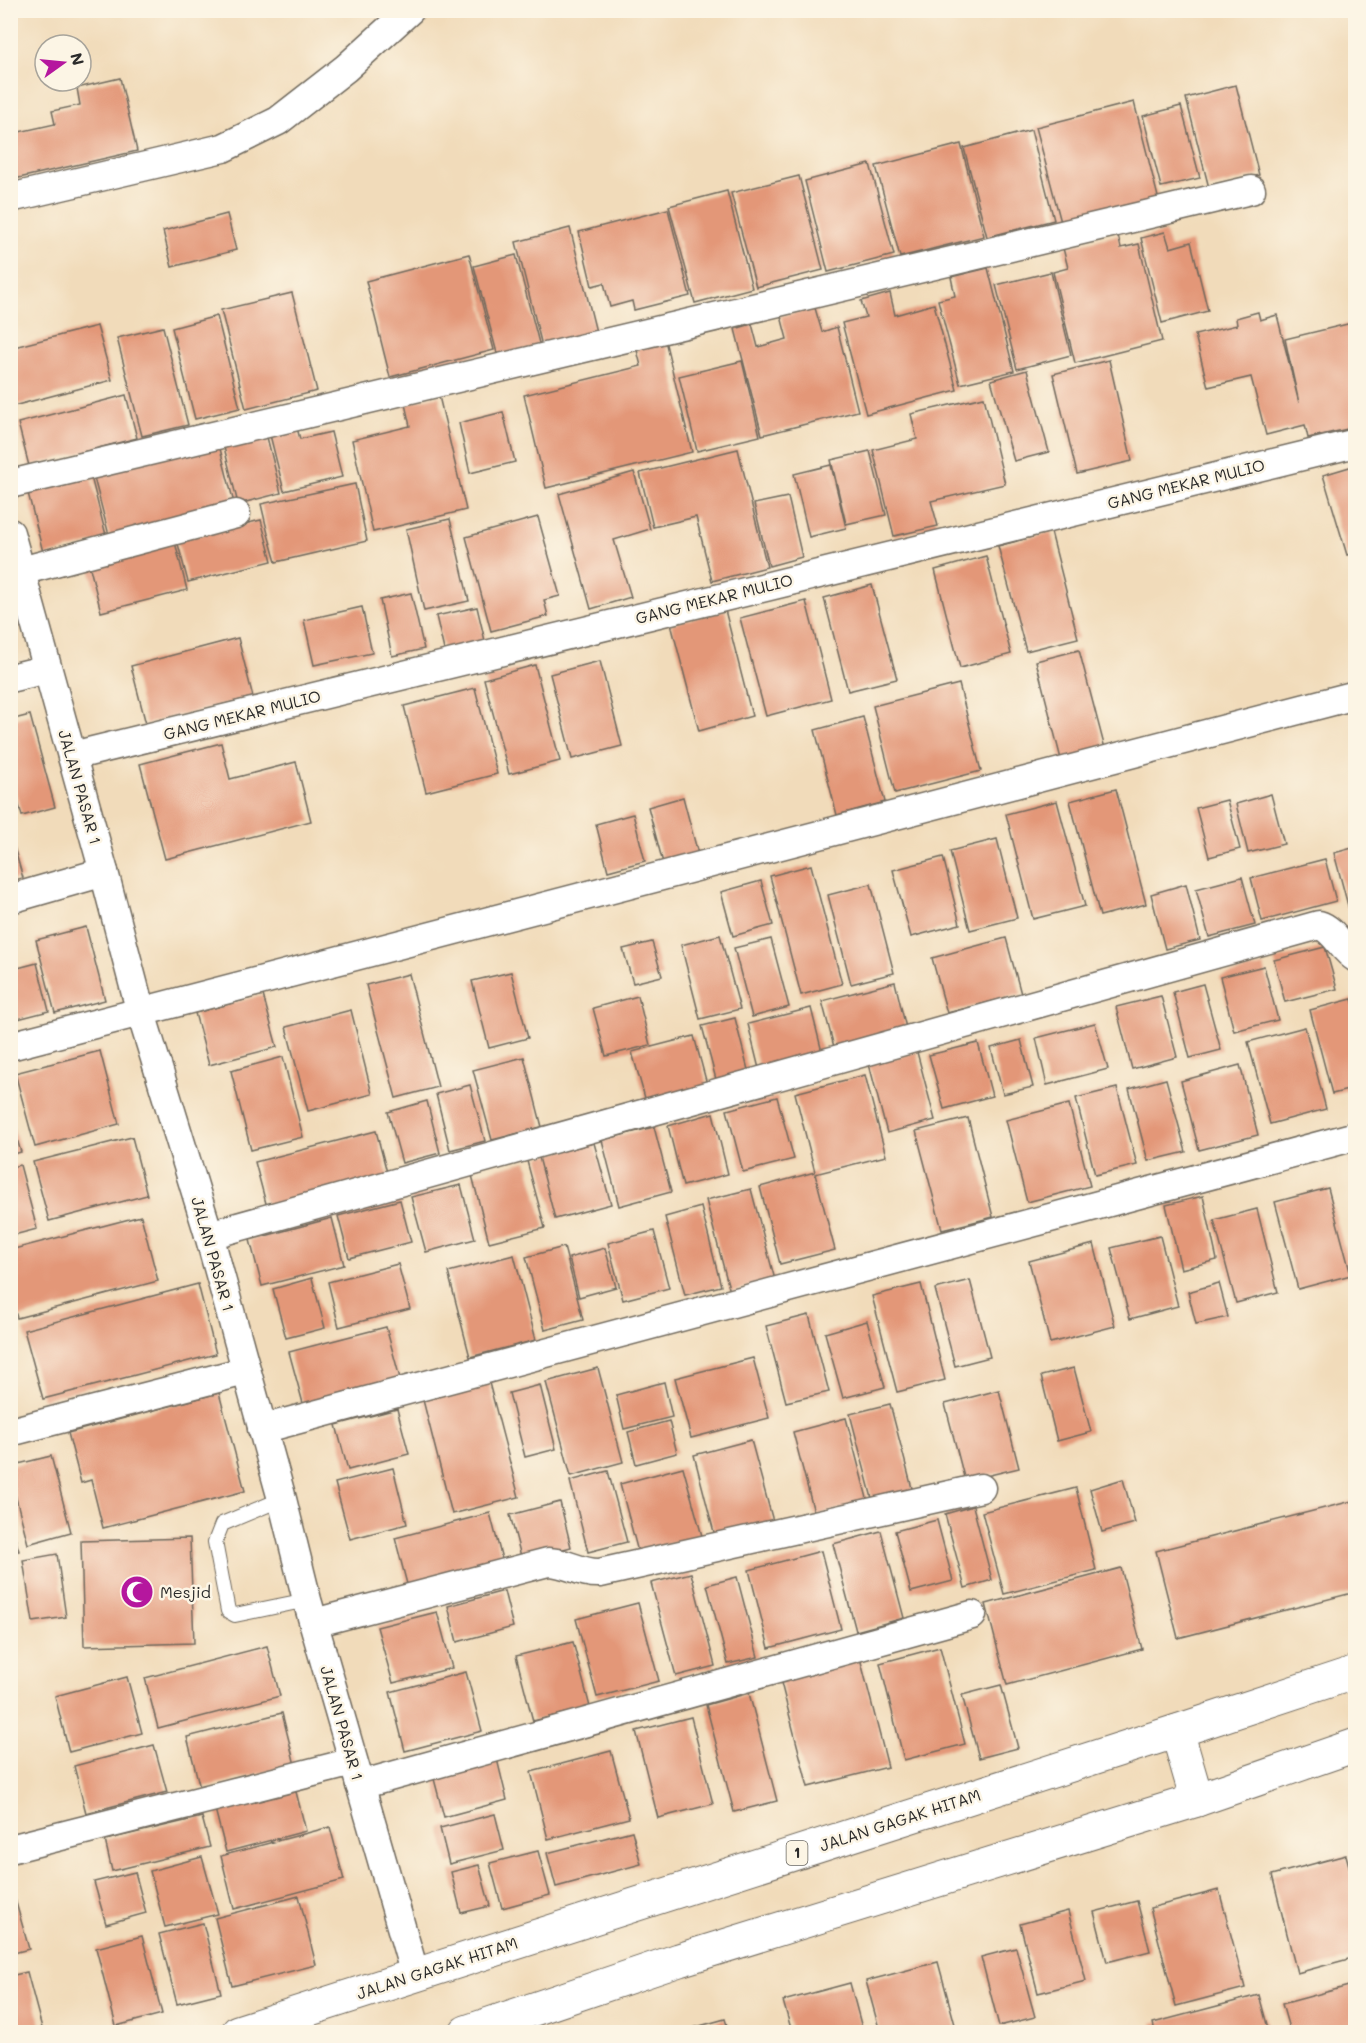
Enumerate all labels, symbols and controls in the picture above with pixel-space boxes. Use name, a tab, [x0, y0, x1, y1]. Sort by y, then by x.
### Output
north arrow	[33, 33, 93, 93]
text: N	[66, 50, 90, 68]
street label: GANG MEKAR MULIO	[1105, 454, 1267, 513]
street label: GANG MEKAR MULIO	[633, 569, 795, 628]
street label: GANG MEKAR MULIO	[161, 685, 323, 744]
street label: JALAN PASAR 1	[54, 727, 107, 847]
street label: JALAN PASAR 1	[187, 1194, 240, 1314]
mosque icon: Mesjid	[119, 1574, 155, 1610]
place label: Mesjid	[160, 1581, 211, 1602]
street label: JALAN PASAR 1	[316, 1663, 369, 1783]
street label: JALAN GAGAK HITAM	[817, 1784, 983, 1855]
road number: 1	[786, 1841, 808, 1865]
street label: JALAN GAGAK HITAM	[354, 1932, 520, 2003]

